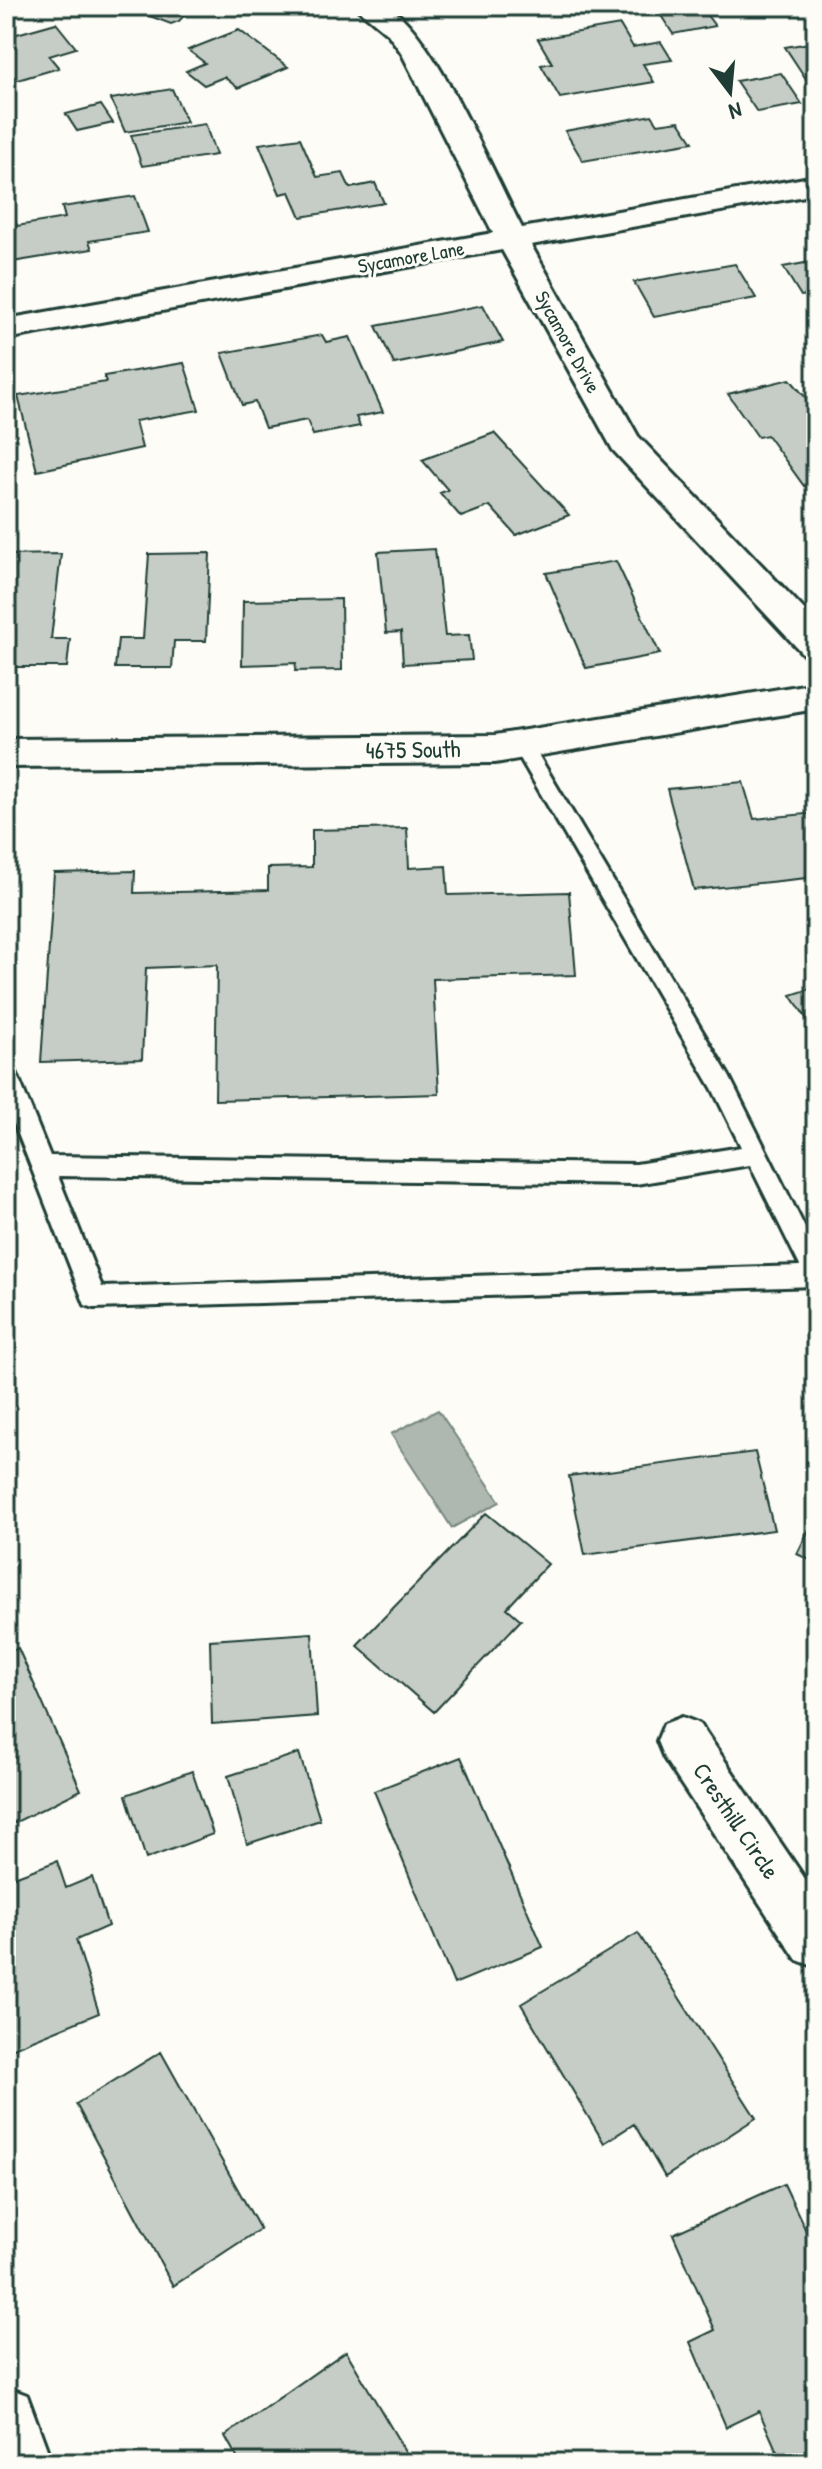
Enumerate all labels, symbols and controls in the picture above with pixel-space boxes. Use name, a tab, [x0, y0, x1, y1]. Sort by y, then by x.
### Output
north arrow	[690, 52, 770, 132]
text: N	[725, 95, 745, 127]
street label: Sycamore Lane	[356, 234, 466, 279]
street label: Sycamore Drive	[529, 286, 608, 398]
street label: 4675 South	[365, 732, 461, 766]
street label: Cresthill Circle	[686, 1756, 788, 1885]

